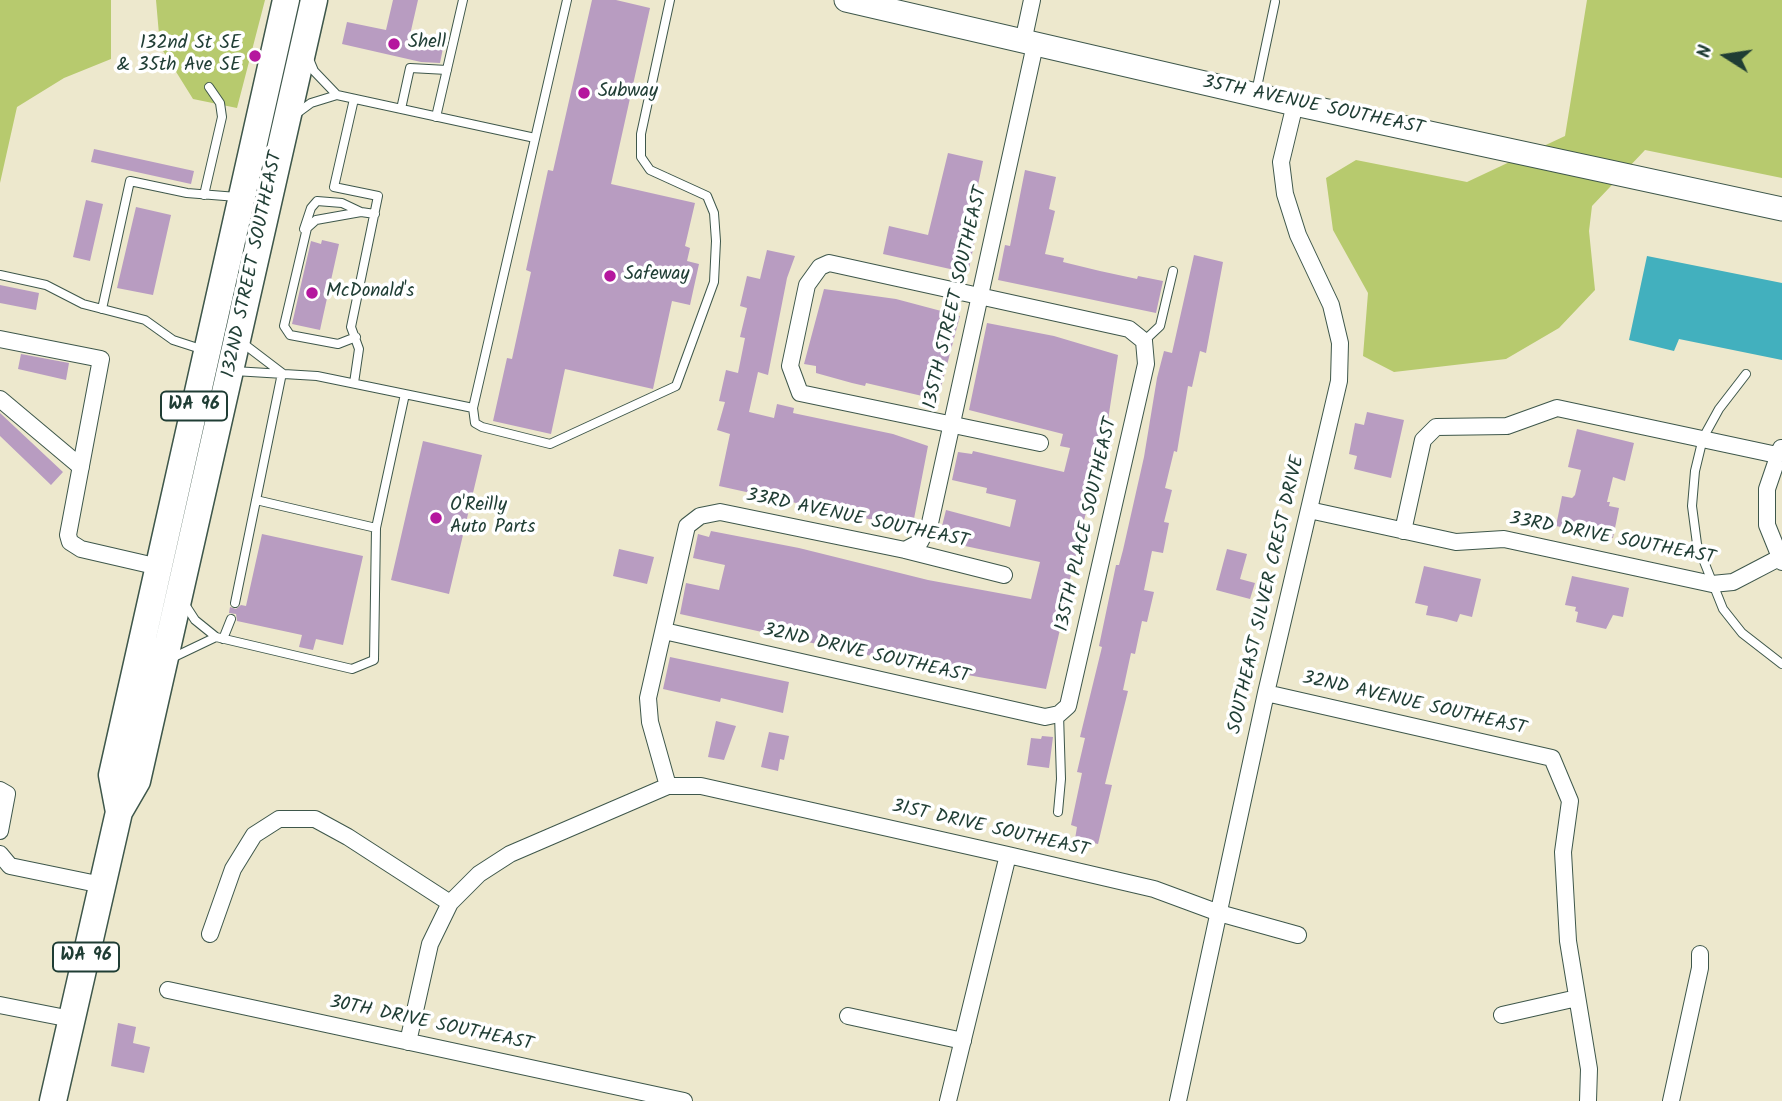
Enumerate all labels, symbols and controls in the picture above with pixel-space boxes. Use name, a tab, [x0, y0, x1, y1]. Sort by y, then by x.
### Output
north arrow	[1691, 21, 1761, 91]
place label: Shell	[408, 33, 446, 55]
place label: 132nd St SE & 35th Ave SE	[117, 34, 241, 78]
marker: Shell	[386, 36, 402, 52]
text: N	[1690, 43, 1721, 61]
marker: 132nd St SE & 35th Ave SE	[247, 48, 263, 64]
street label: 35TH AVENUE SOUTHEAST	[1200, 72, 1426, 142]
place label: Subway	[598, 82, 658, 104]
marker: Subway	[576, 85, 592, 101]
street label: 132ND STREET SOUTHEAST	[219, 150, 289, 380]
street label: 135TH STREET SOUTHEAST	[920, 184, 994, 412]
place label: Safeway	[624, 265, 689, 287]
marker: Safeway	[602, 268, 618, 284]
place label: McDonald's	[326, 282, 414, 304]
marker: McDonald's	[304, 285, 320, 301]
road number: WA 96	[161, 392, 227, 420]
street label: 135TH PLACE SOUTHEAST	[1052, 416, 1124, 634]
street label: SOUTHEAST SILVER CREST DRIVE	[1225, 454, 1311, 736]
street label: 33RD AVENUE SOUTHEAST	[743, 485, 971, 555]
place label: O'Reilly Auto Parts	[450, 496, 535, 540]
street label: 33RD DRIVE SOUTHEAST	[1507, 509, 1717, 571]
marker: O'Reilly Auto Parts	[428, 510, 444, 526]
street label: 32ND DRIVE SOUTHEAST	[760, 620, 972, 690]
street label: 32ND AVENUE SOUTHEAST	[1300, 668, 1528, 742]
street label: 31ST DRIVE SOUTHEAST	[889, 796, 1091, 864]
road number: WA 96	[53, 942, 119, 972]
street label: 30TH DRIVE SOUTHEAST	[327, 992, 535, 1058]

